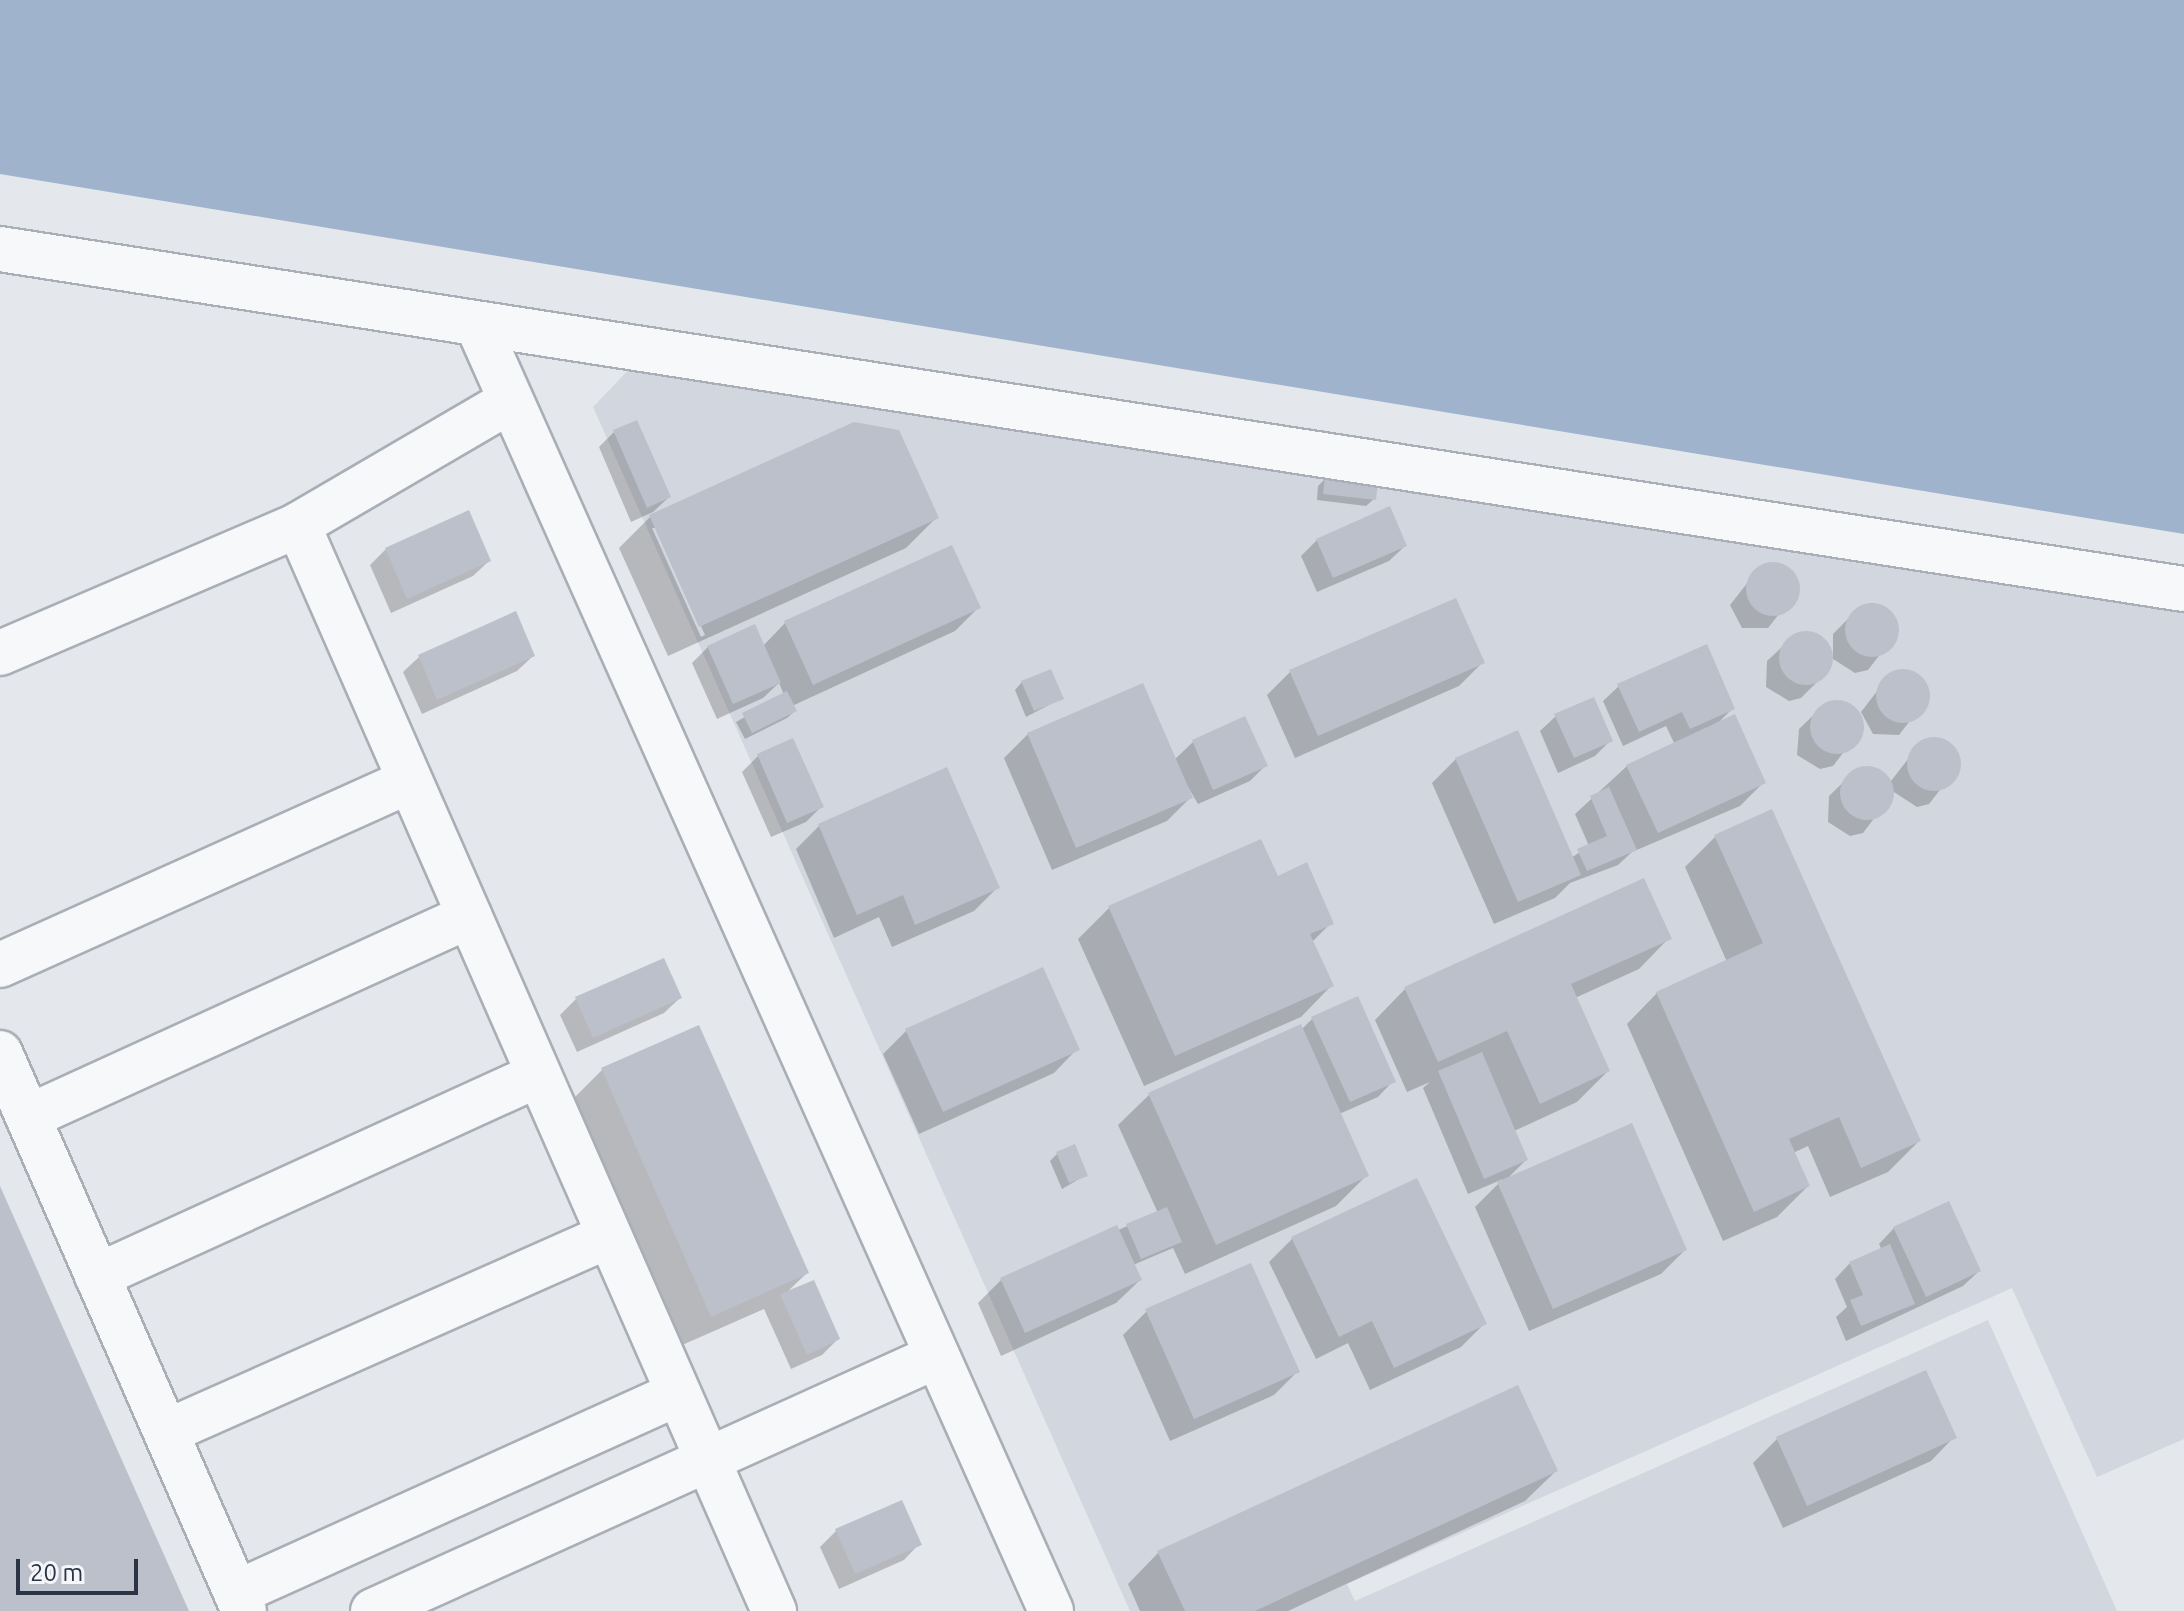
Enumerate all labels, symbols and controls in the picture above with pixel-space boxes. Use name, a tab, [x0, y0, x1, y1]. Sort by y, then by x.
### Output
scale bar	[20, 1543, 142, 1593]
text: 20 m	[30, 1559, 83, 1586]

